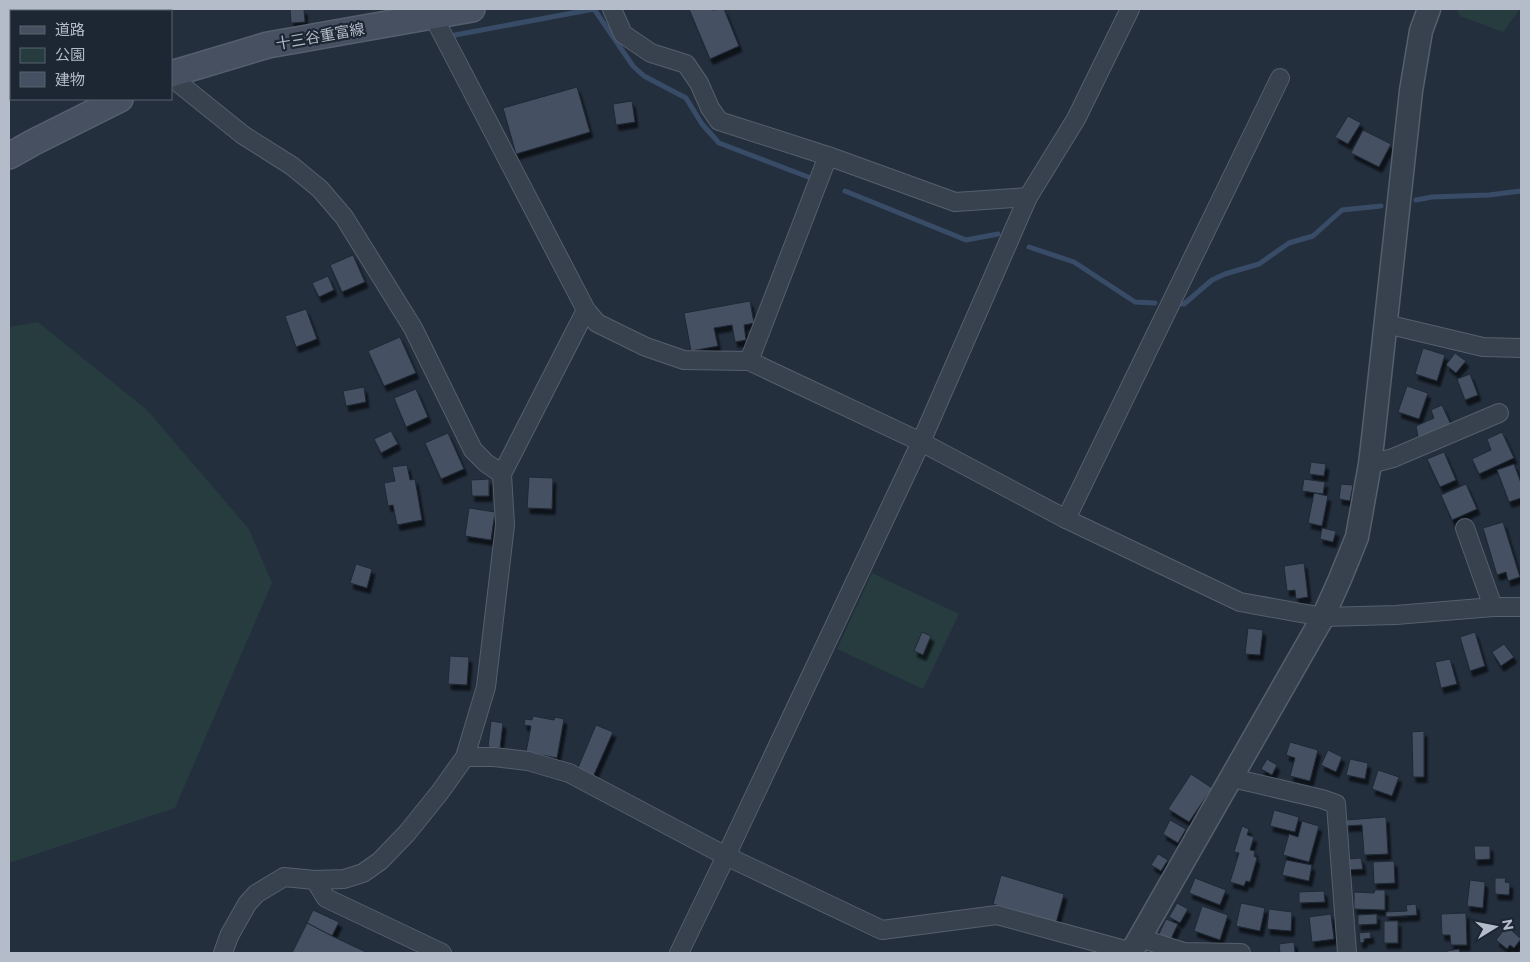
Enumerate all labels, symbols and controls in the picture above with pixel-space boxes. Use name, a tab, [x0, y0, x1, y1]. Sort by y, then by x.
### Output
legend	[10, 10, 172, 100]
street label: 十三谷重富線	[274, 19, 366, 53]
text: 道路	[55, 20, 85, 39]
text: 公園	[55, 45, 85, 64]
text: 建物	[55, 70, 85, 89]
north arrow	[1470, 902, 1520, 952]
text: N	[1498, 918, 1518, 932]

